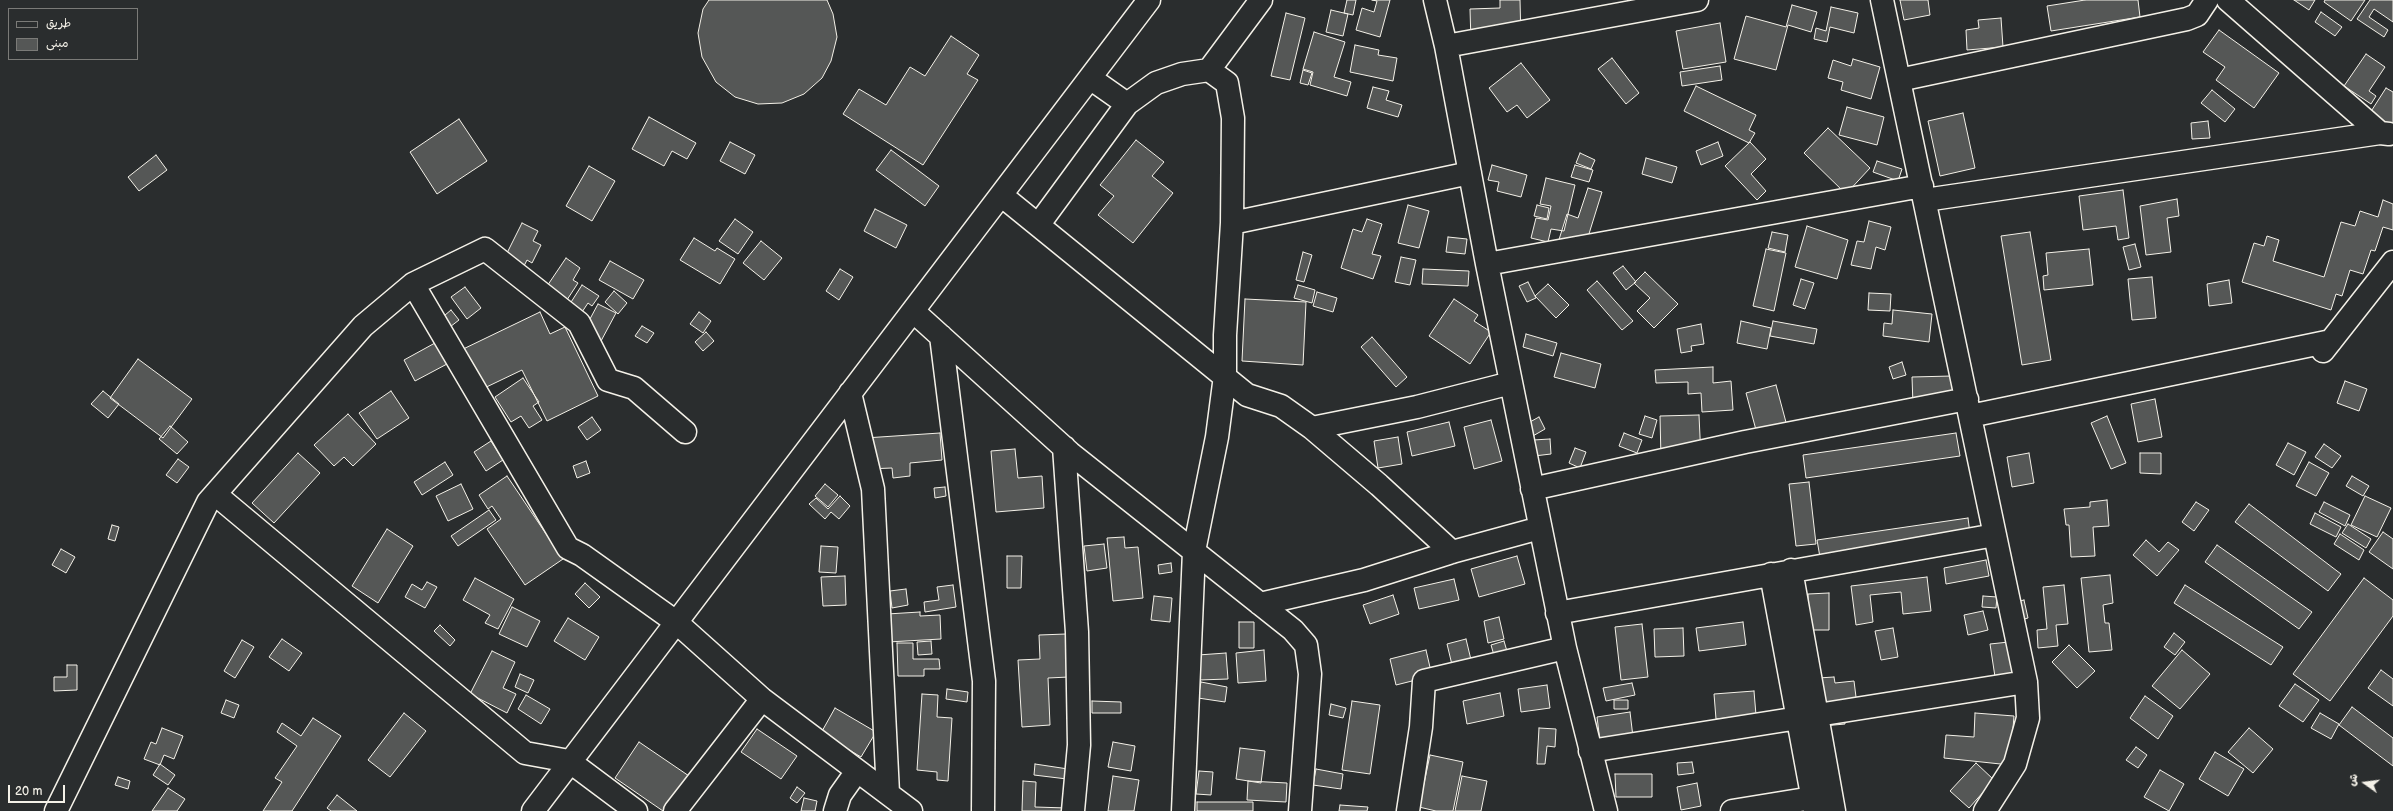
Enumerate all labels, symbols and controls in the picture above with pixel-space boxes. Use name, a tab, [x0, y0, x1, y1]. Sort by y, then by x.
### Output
legend	[8, 8, 138, 60]
text: طريق	[46, 16, 71, 31]
text: مبنى	[46, 36, 69, 51]
north arrow	[2345, 763, 2385, 803]
text: ش	[2345, 773, 2361, 787]
scale bar	[10, 777, 67, 803]
text: 20 m	[15, 784, 42, 799]

